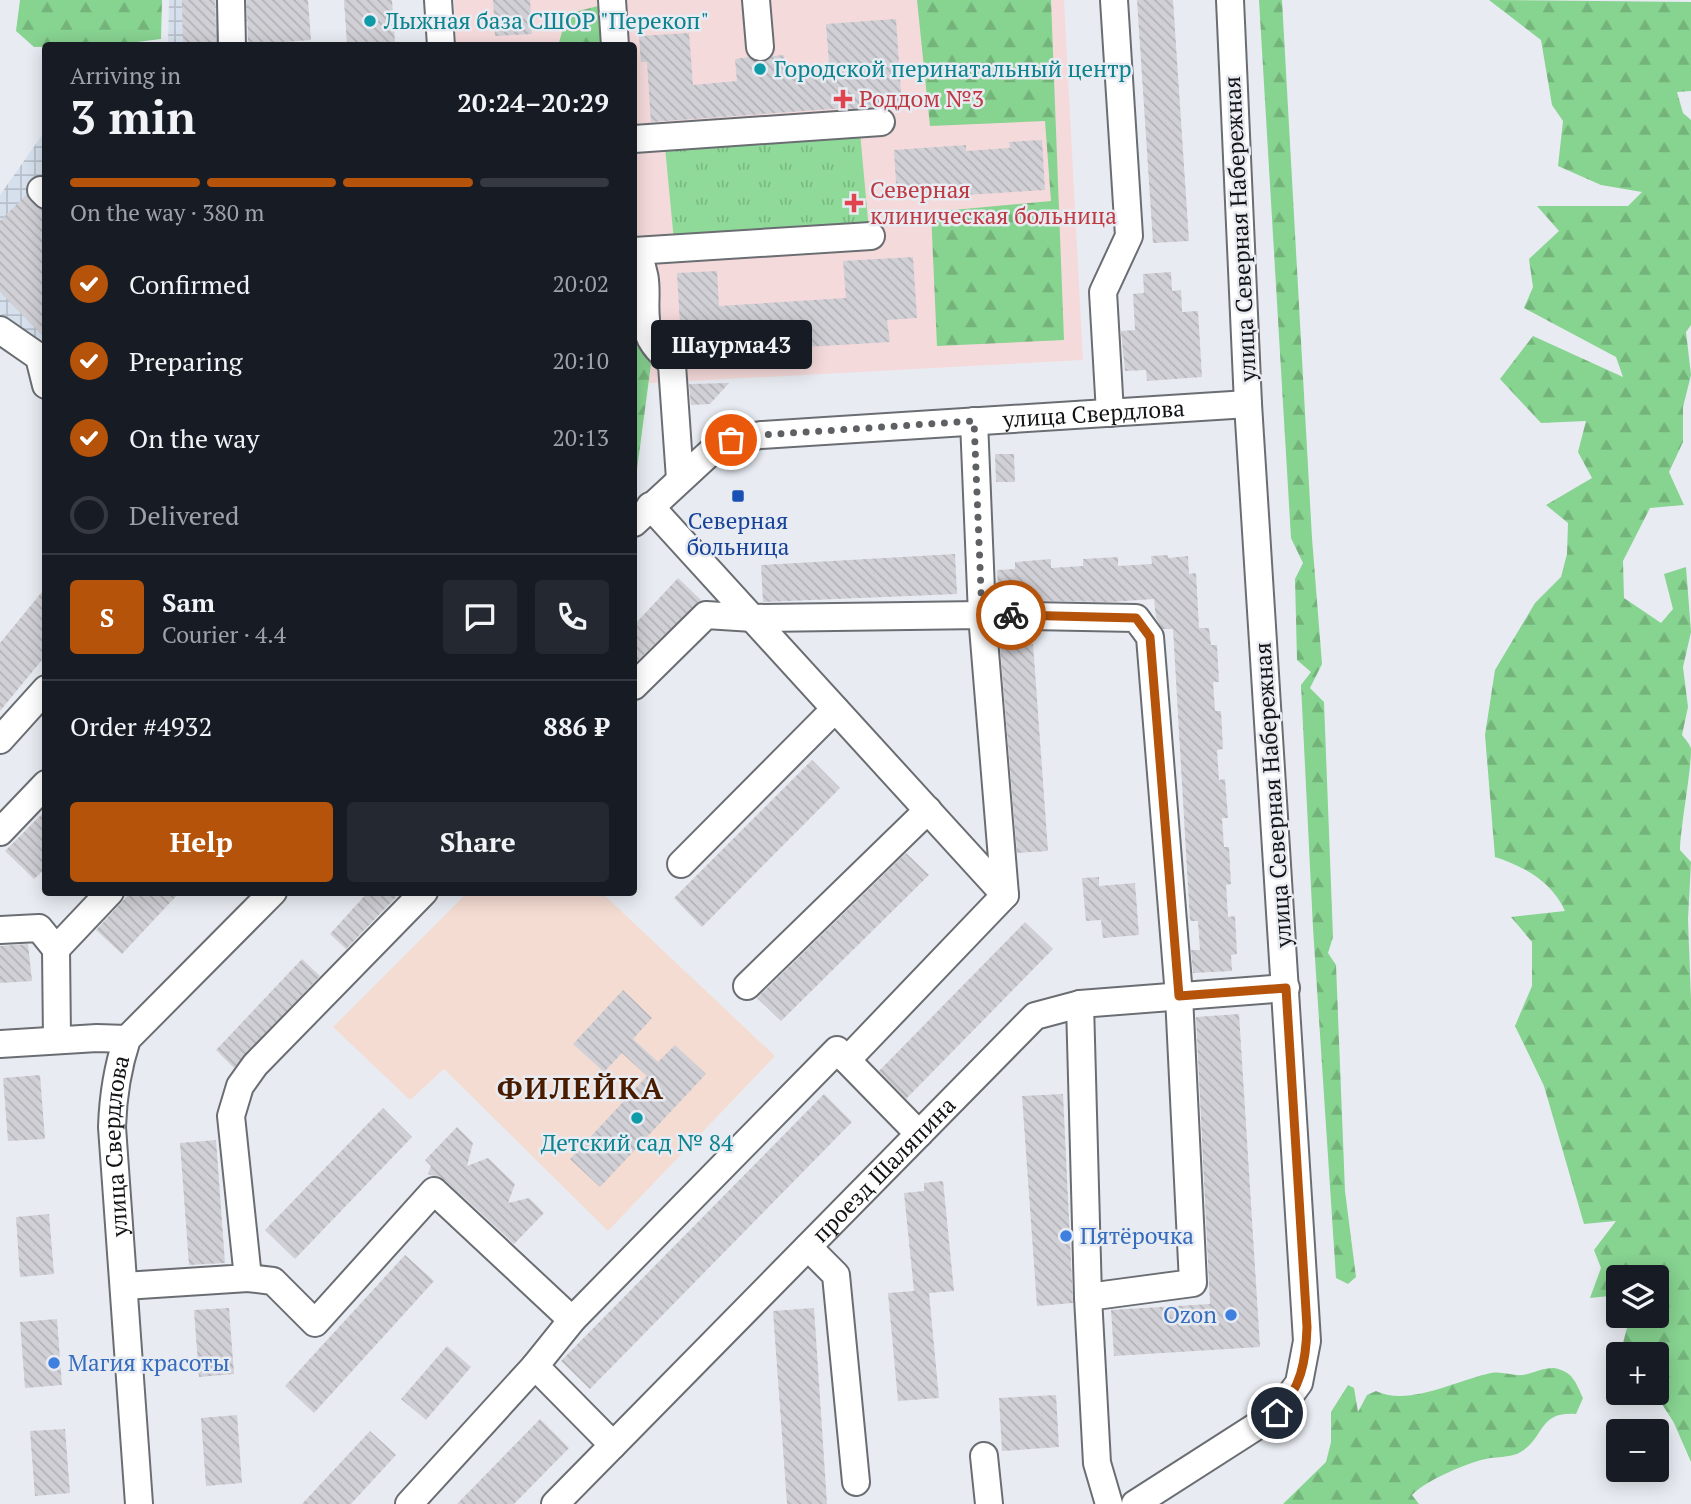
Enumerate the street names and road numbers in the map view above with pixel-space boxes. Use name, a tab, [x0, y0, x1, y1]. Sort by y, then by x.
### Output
street label: улица Северная Набережная	[1216, 75, 1263, 384]
street label: улица Свердлова	[1001, 392, 1186, 435]
street label: улица Северная Набережная	[1246, 641, 1299, 950]
street label: улица Свердлова	[96, 1051, 137, 1239]
street label: проезд Шаляпина	[805, 1089, 962, 1249]

